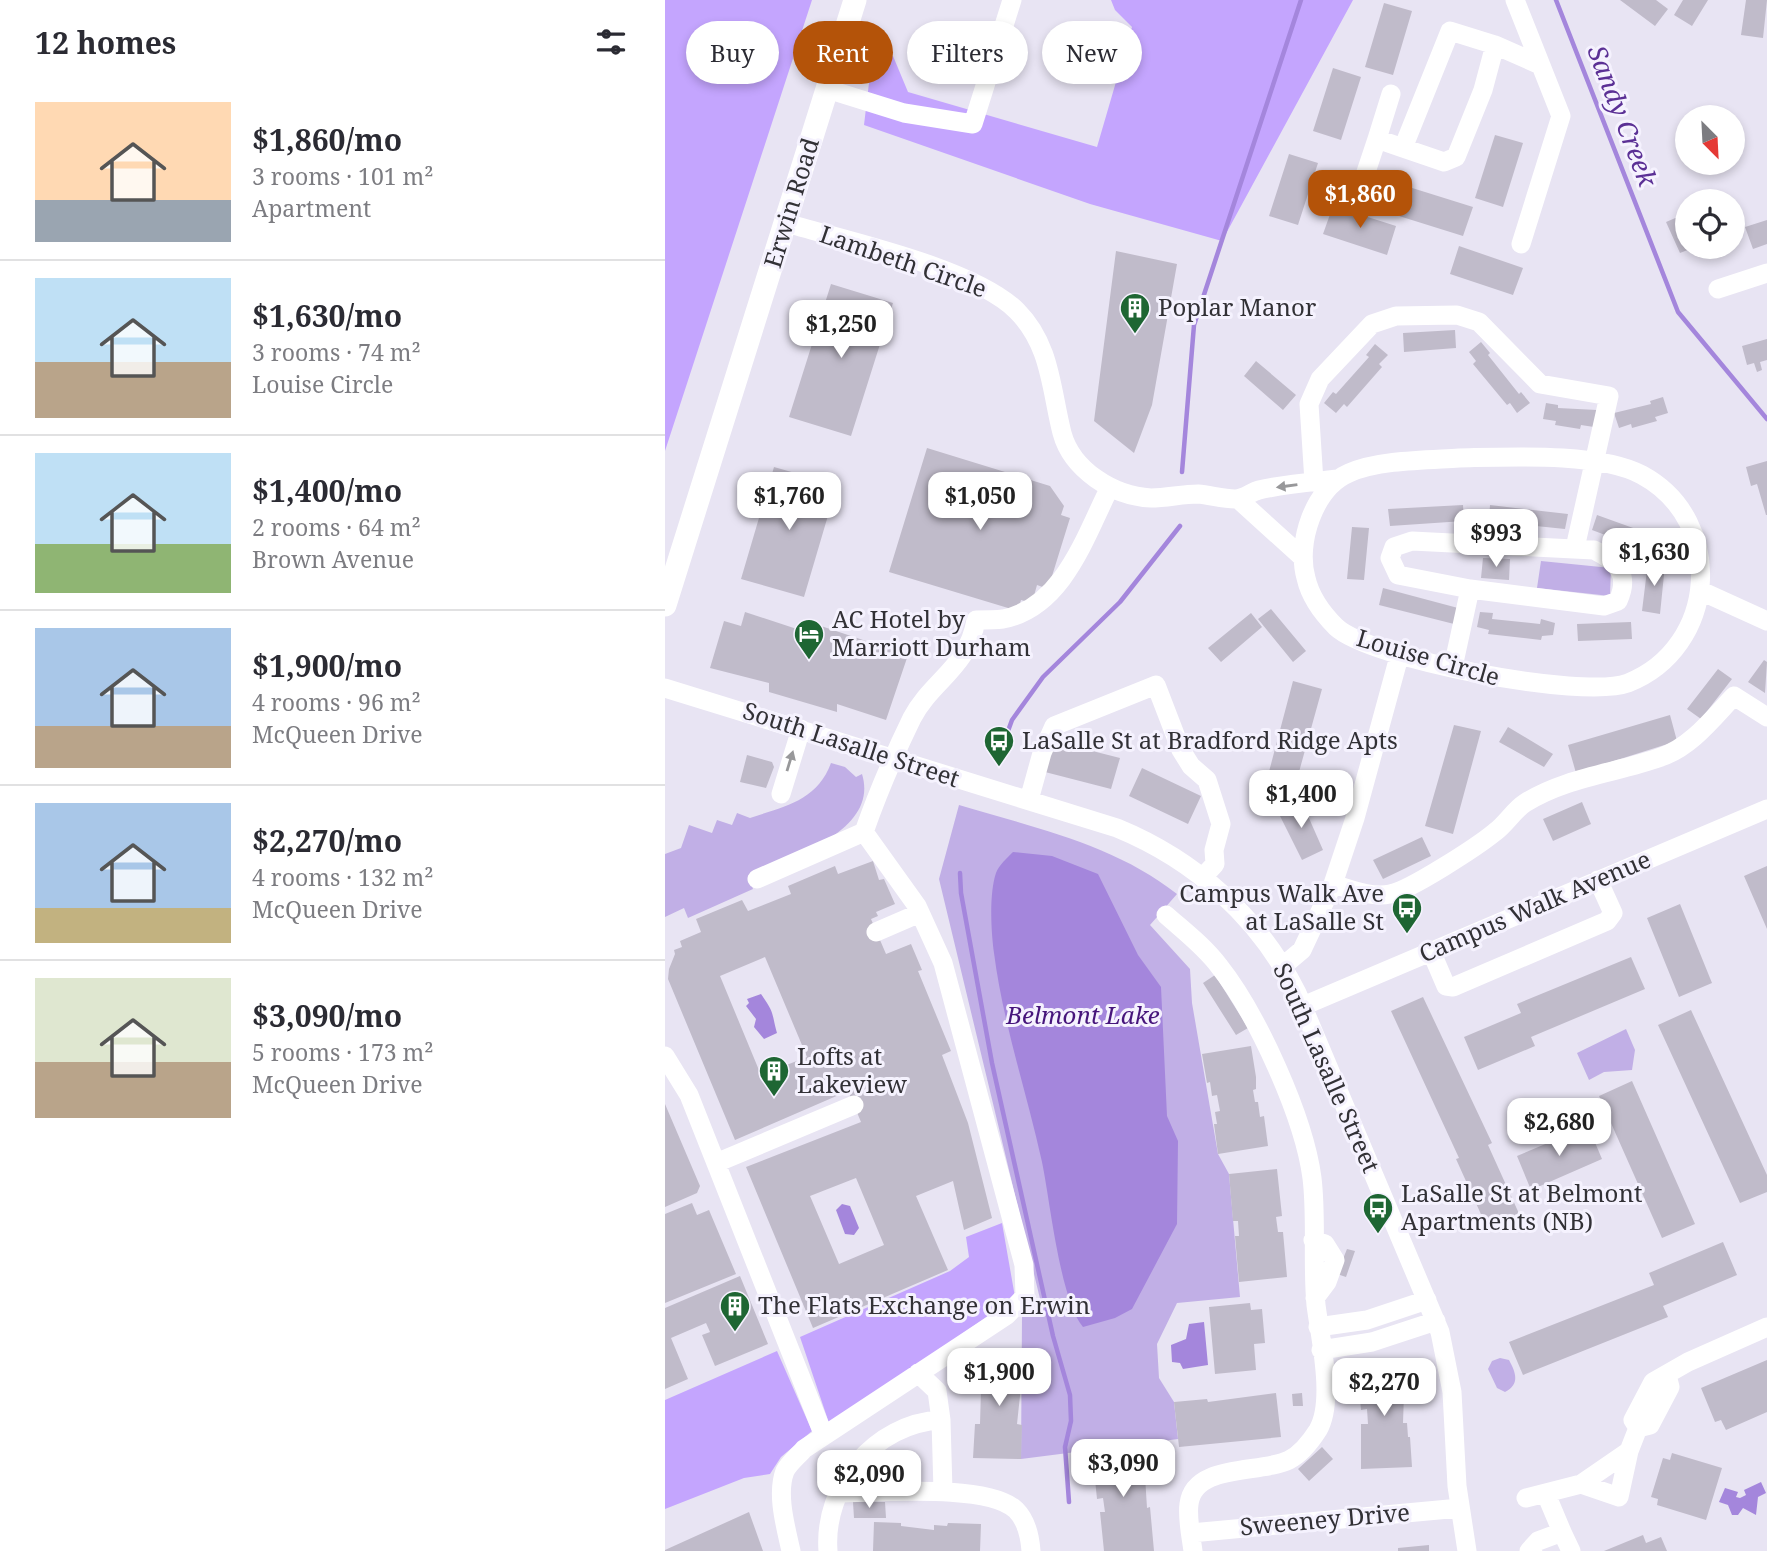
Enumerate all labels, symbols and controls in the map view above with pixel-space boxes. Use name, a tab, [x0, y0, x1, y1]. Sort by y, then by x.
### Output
chip: Buy	[686, 21, 779, 84]
chip: Rent	[793, 21, 893, 84]
chip: Filters	[907, 21, 1028, 84]
chip: New	[1042, 21, 1142, 84]
text: 12 homes	[35, 22, 176, 63]
icon: filters	[592, 23, 630, 61]
water label: Sandy Creek	[1579, 40, 1667, 193]
north arrow	[1675, 105, 1745, 175]
map controls	[1675, 105, 1745, 259]
text: $1,860/mo	[252, 119, 402, 160]
icon: home	[91, 130, 175, 214]
street label: Erwin Road	[755, 133, 826, 272]
text: 3 rooms · 101 m²	[252, 160, 434, 192]
pin: $1,860	[1303, 170, 1417, 230]
text: $1,860	[1324, 177, 1396, 209]
button: locate	[1675, 189, 1745, 259]
text: Apartment	[252, 192, 371, 224]
street label: Lambeth Circle	[816, 217, 991, 305]
place label: Poplar Manor	[1158, 290, 1316, 323]
building icon: Poplar Manor	[1118, 291, 1152, 335]
text: $1,630/mo	[252, 295, 402, 336]
pin: $1,250	[784, 300, 898, 360]
icon: home	[91, 306, 175, 390]
text: $1,250	[805, 307, 877, 339]
text: 3 rooms · 74 m²	[252, 336, 421, 368]
text: Louise Circle	[252, 368, 393, 400]
text: $1,400/mo	[252, 470, 402, 511]
pin: $1,760	[732, 472, 846, 532]
pin: $1,050	[923, 472, 1037, 532]
text: $1,760	[753, 479, 825, 511]
text: $1,050	[944, 479, 1016, 511]
icon: home	[91, 481, 175, 565]
one-way arrow	[1276, 481, 1298, 492]
pin: $993	[1455, 510, 1537, 569]
text: 2 rooms · 64 m²	[252, 511, 421, 543]
text: $993	[1470, 516, 1522, 548]
pin: $1,630	[1597, 528, 1711, 588]
text: $1,630	[1618, 535, 1690, 567]
text: Brown Avenue	[252, 543, 414, 575]
place label: AC Hotel by Marriott Durham	[832, 602, 1031, 663]
hotel icon: AC Hotel by Marriott Durham	[792, 617, 826, 661]
street label: Louise Circle	[1353, 620, 1504, 693]
text: $1,900/mo	[252, 645, 402, 686]
icon: home	[91, 656, 175, 740]
text: 4 rooms · 96 m²	[252, 686, 421, 718]
street label: South Lasalle Street	[739, 693, 964, 794]
text: McQueen Drive	[252, 718, 423, 750]
place label: LaSalle St at Bradford Ridge Apts	[1022, 723, 1398, 756]
bus stop icon: LaSalle St at Bradford Ridge Apts	[982, 724, 1016, 768]
one-way arrow	[786, 751, 796, 772]
pin: $1,400	[1244, 770, 1358, 830]
text: $1,400	[1265, 777, 1337, 809]
text: $2,270/mo	[252, 820, 402, 861]
icon: home	[91, 831, 175, 915]
street label: Campus Walk Avenue	[1414, 842, 1655, 969]
text: 4 rooms · 132 m²	[252, 861, 434, 893]
place label: Campus Walk Ave at LaSalle St	[1179, 876, 1384, 937]
bus stop icon: Campus Walk Ave at LaSalle St	[1390, 891, 1424, 935]
text: McQueen Drive	[252, 893, 423, 925]
street label: South Lasalle Street	[1266, 958, 1388, 1177]
text: $3,090/mo	[252, 995, 402, 1036]
park label: Belmont Lake	[1005, 998, 1160, 1031]
icon: home	[91, 1006, 175, 1090]
text: 5 rooms · 173 m²	[252, 1036, 434, 1068]
place label: Lofts at Lakeview	[797, 1039, 907, 1100]
building icon: Lofts at Lakeview	[757, 1054, 791, 1098]
text: McQueen Drive	[252, 1068, 423, 1100]
pin: $2,680	[1502, 1098, 1616, 1158]
text: $2,680	[1523, 1105, 1595, 1137]
place label: LaSalle St at Belmont Apartments (NB)	[1401, 1176, 1642, 1237]
bus stop icon: LaSalle St at Belmont Apartments (NB)	[1361, 1191, 1395, 1235]
place label: The Flats Exchange on Erwin	[758, 1288, 1090, 1321]
building icon: The Flats Exchange on Erwin	[718, 1289, 752, 1333]
pin: $1,900	[942, 1348, 1056, 1408]
text: $1,900	[963, 1355, 1035, 1387]
pin: $2,270	[1327, 1358, 1441, 1418]
text: $2,270	[1348, 1365, 1420, 1397]
pin: $3,090	[1066, 1440, 1180, 1499]
text: $3,090	[1087, 1446, 1159, 1478]
pin: $2,090	[812, 1450, 926, 1510]
text: $2,090	[833, 1457, 905, 1489]
street label: Sweeney Drive	[1239, 1495, 1411, 1542]

